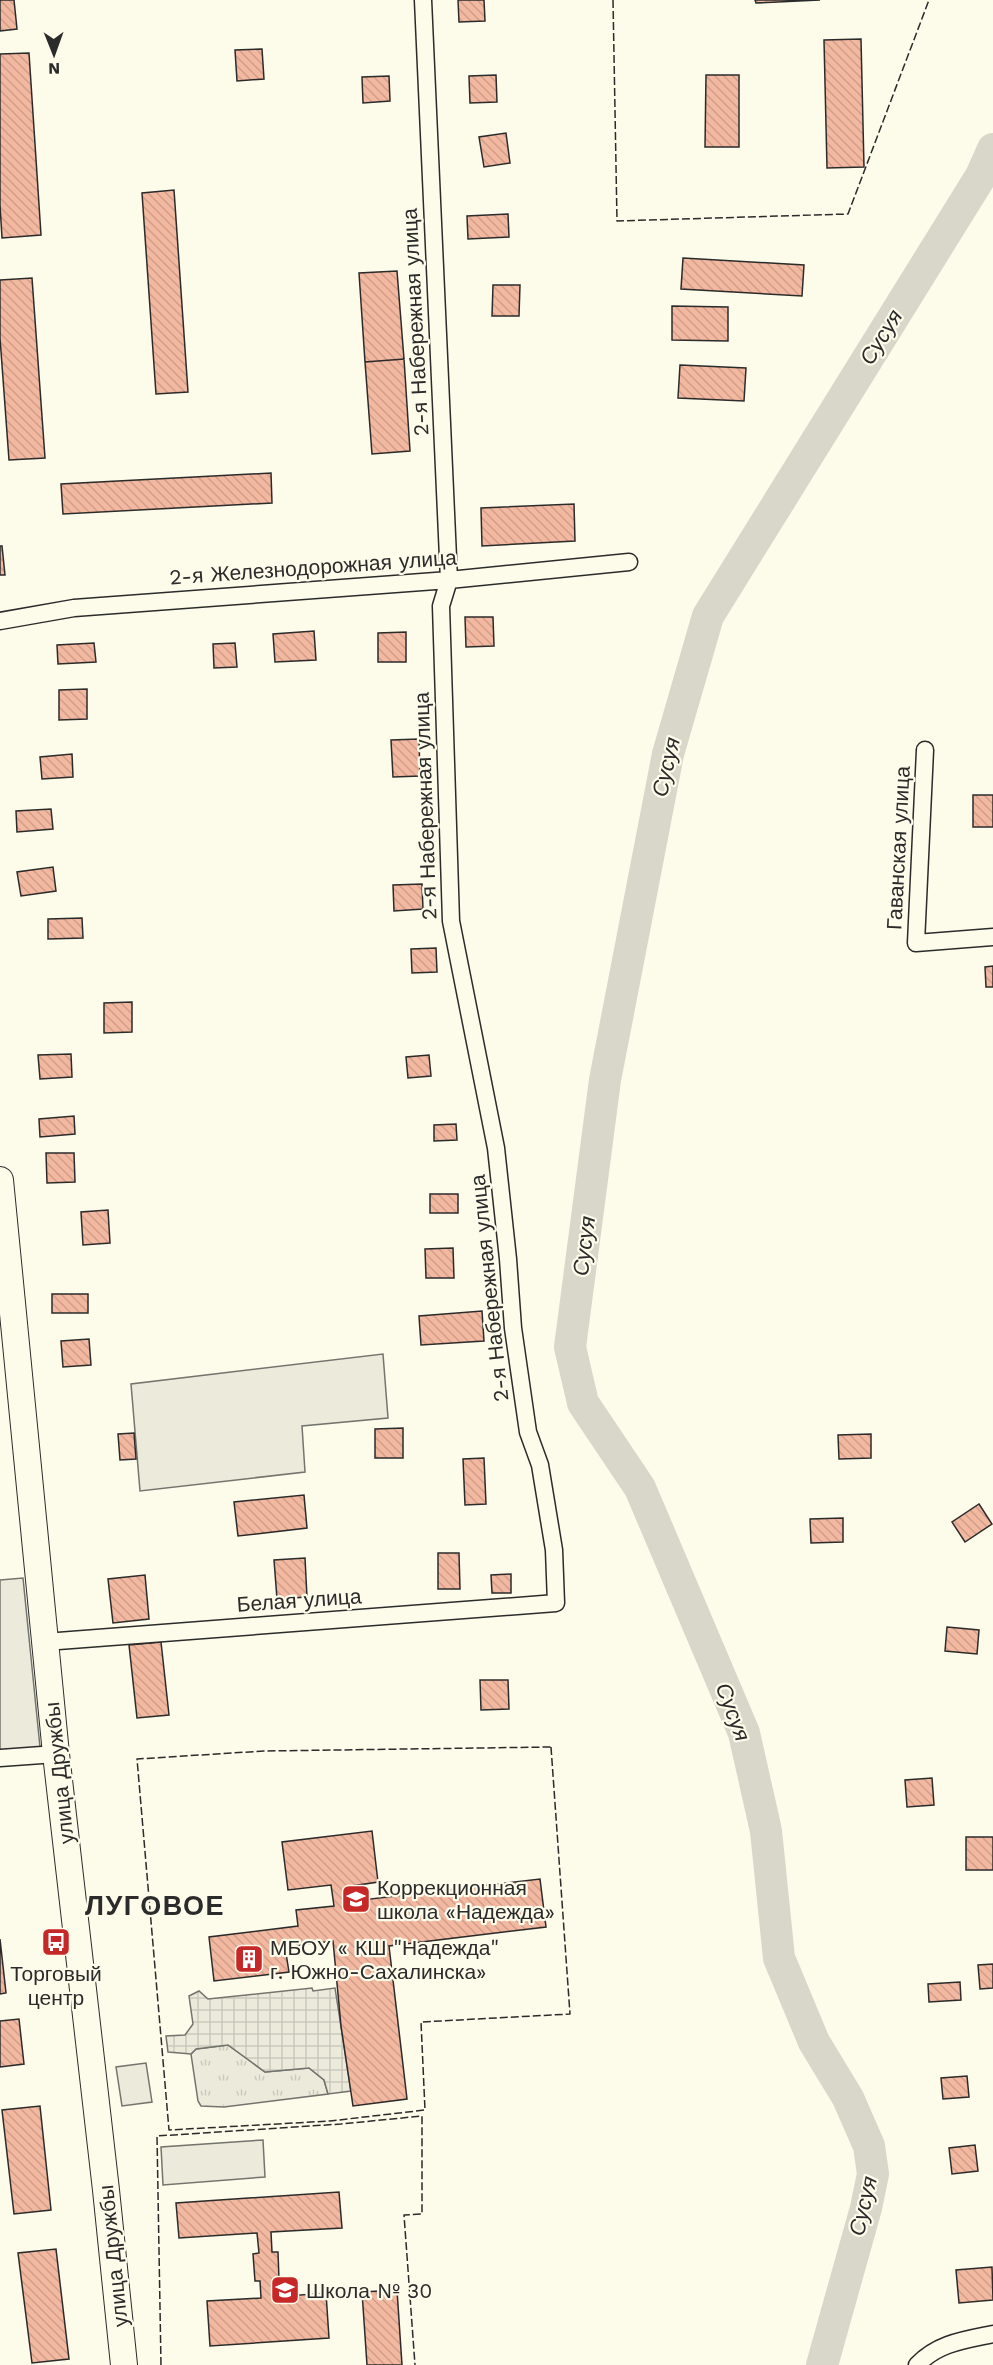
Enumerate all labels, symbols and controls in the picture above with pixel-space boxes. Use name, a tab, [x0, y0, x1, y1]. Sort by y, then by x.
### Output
north arrow	[24, 24, 84, 84]
text: N	[48, 59, 60, 78]
street label: 2-я Набережная улица	[397, 207, 433, 437]
water label: Сусуя	[854, 305, 908, 369]
street label: 2-я Железнодорожная улица	[169, 544, 458, 590]
street label: 2-я Набережная улица	[409, 691, 441, 920]
water label: Сусуя	[647, 735, 685, 799]
street label: Гаванская улица	[881, 765, 915, 931]
street label: 2-я Набережная улица	[465, 1173, 513, 1403]
water label: Сусуя	[568, 1214, 600, 1277]
street label: Белая улица	[236, 1583, 363, 1617]
water label: Сусуя	[711, 1679, 756, 1745]
street label: улица Дружбы	[39, 1701, 79, 1845]
place label: Коррекционная школа «Надежда»	[377, 1875, 555, 1924]
school or university icon: Коррекционная школа «Надежда»	[340, 1883, 372, 1915]
district label: ЛУГОВОЕ	[85, 1890, 225, 1922]
bus stop icon: Торговый центр	[40, 1926, 72, 1958]
place label: МБОУ « КШ "Надежда" г. Южно-Сахалинска»	[270, 1935, 499, 1984]
building icon: МБОУ « КШ "Надежда" г. Южно-Сахалинска»	[233, 1943, 265, 1975]
place label: Торговый центр	[10, 1961, 102, 2010]
water label: Сусуя	[844, 2174, 882, 2238]
street label: улица Дружбы	[93, 2184, 133, 2328]
school or university icon: Школа № 30	[269, 2274, 301, 2306]
place label: Школа № 30	[306, 2278, 432, 2303]

